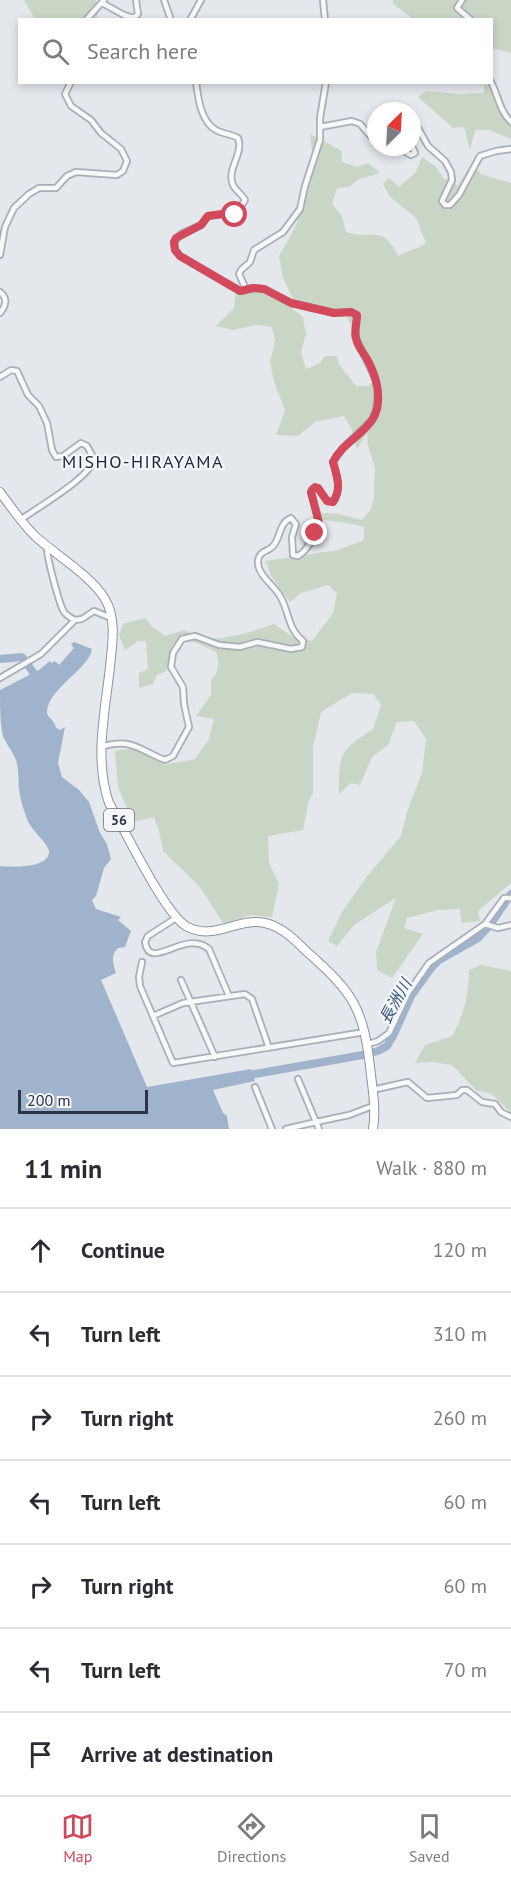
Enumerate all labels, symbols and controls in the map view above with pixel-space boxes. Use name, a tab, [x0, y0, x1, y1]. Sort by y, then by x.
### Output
search box	[18, 18, 493, 84]
icon: search	[39, 35, 72, 68]
text: Search here	[87, 37, 198, 65]
north arrow	[367, 102, 421, 156]
route start	[221, 201, 247, 227]
district label: MISHO-HIRAYAMA	[62, 450, 224, 473]
route end	[301, 519, 327, 545]
road number: 56	[104, 809, 134, 831]
water label: 長洲川	[375, 973, 416, 1027]
scale bar	[18, 1087, 148, 1114]
text: 200 m	[27, 1090, 70, 1110]
text: 11 min	[24, 1152, 102, 1185]
text: Walk · 880 m	[376, 1155, 487, 1181]
icon: ahead	[24, 1234, 57, 1267]
text: Continue	[81, 1236, 165, 1264]
text: 120 m	[433, 1237, 487, 1263]
icon: left	[24, 1318, 57, 1351]
text: Turn left	[81, 1320, 161, 1348]
text: 310 m	[433, 1321, 487, 1347]
icon: right	[24, 1402, 57, 1435]
text: Turn right	[81, 1404, 173, 1432]
text: 260 m	[433, 1405, 487, 1431]
icon: left	[24, 1486, 57, 1519]
text: Turn left	[81, 1488, 161, 1516]
text: 60 m	[444, 1489, 487, 1515]
icon: right	[24, 1570, 57, 1603]
text: Turn right	[81, 1572, 173, 1600]
text: 60 m	[444, 1573, 487, 1599]
icon: left	[24, 1654, 57, 1687]
text: Turn left	[81, 1656, 161, 1684]
text: 70 m	[444, 1657, 487, 1683]
icon: arrive	[24, 1738, 57, 1771]
text: Arrive at destination	[81, 1740, 273, 1768]
tab: Map	[61, 1810, 94, 1866]
tab: Directions	[217, 1810, 286, 1866]
tab: Saved	[409, 1810, 450, 1866]

